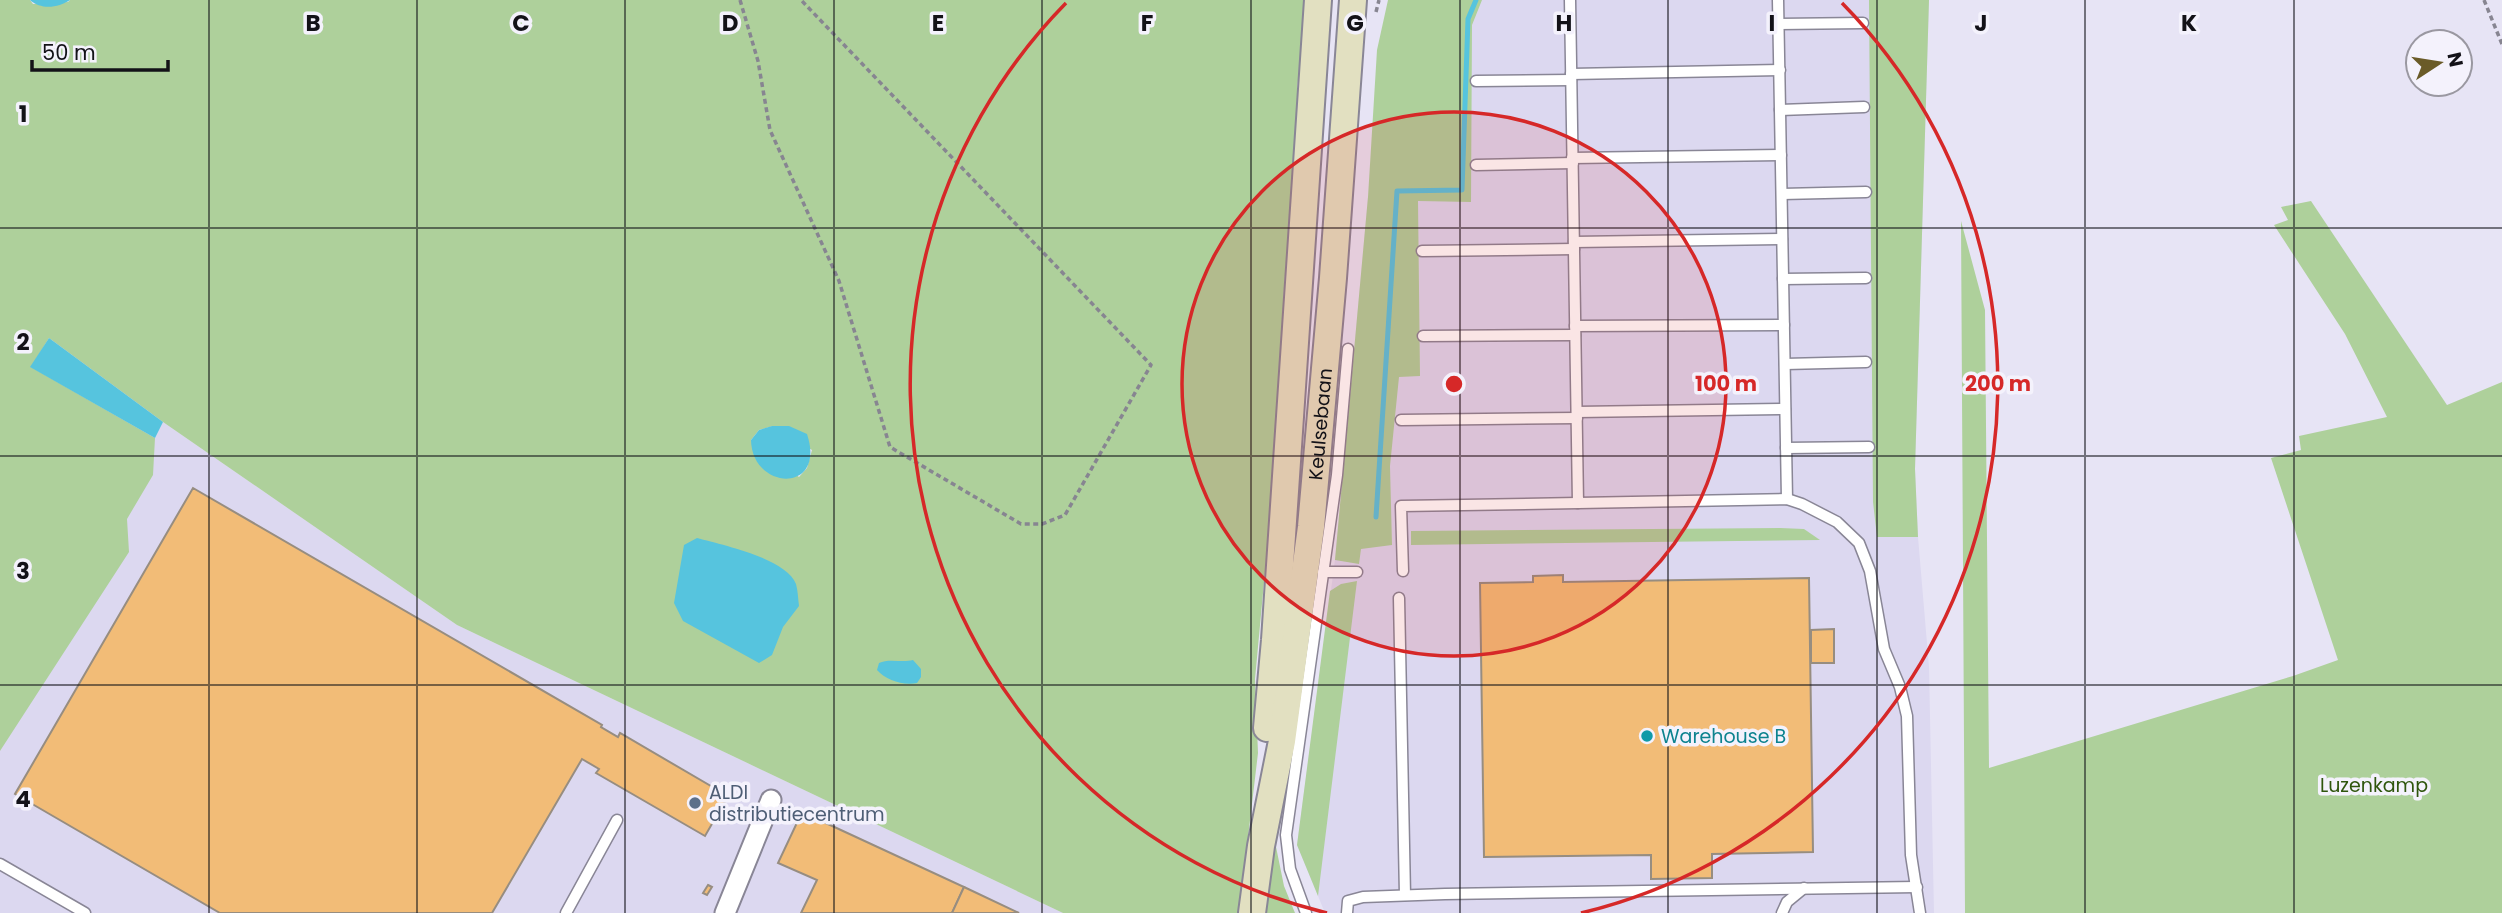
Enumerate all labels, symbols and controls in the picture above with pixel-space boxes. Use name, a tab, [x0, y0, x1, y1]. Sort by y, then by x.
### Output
text: B	[305, 7, 321, 39]
text: C	[512, 7, 530, 39]
text: D	[722, 7, 738, 39]
text: E	[932, 7, 944, 39]
text: F	[1141, 7, 1153, 39]
text: G	[1346, 7, 1364, 39]
text: H	[1556, 7, 1572, 39]
text: I	[1769, 7, 1775, 39]
text: J	[1974, 7, 1988, 39]
text: K	[2181, 7, 2197, 39]
scale bar	[32, 28, 168, 72]
north arrow	[2404, 28, 2474, 98]
text: 50 m	[42, 38, 96, 67]
text: N	[2440, 50, 2470, 69]
text: 1	[19, 98, 27, 130]
text: 2	[16, 326, 30, 358]
street label: Keulsebaan	[1302, 367, 1339, 481]
text: 100 m	[1695, 369, 1757, 398]
text: 200 m	[1965, 369, 2031, 398]
centre of rings	[1442, 372, 1466, 396]
text: 3	[16, 555, 30, 587]
place label: Warehouse B	[1661, 723, 1786, 750]
marker: Warehouse B	[1639, 728, 1655, 744]
park label: Luzenkamp	[2320, 772, 2428, 799]
place label: ALDI distributiecentrum	[709, 779, 885, 828]
text: 4	[15, 783, 31, 815]
marker: ALDI distributiecentrum	[687, 795, 703, 811]

